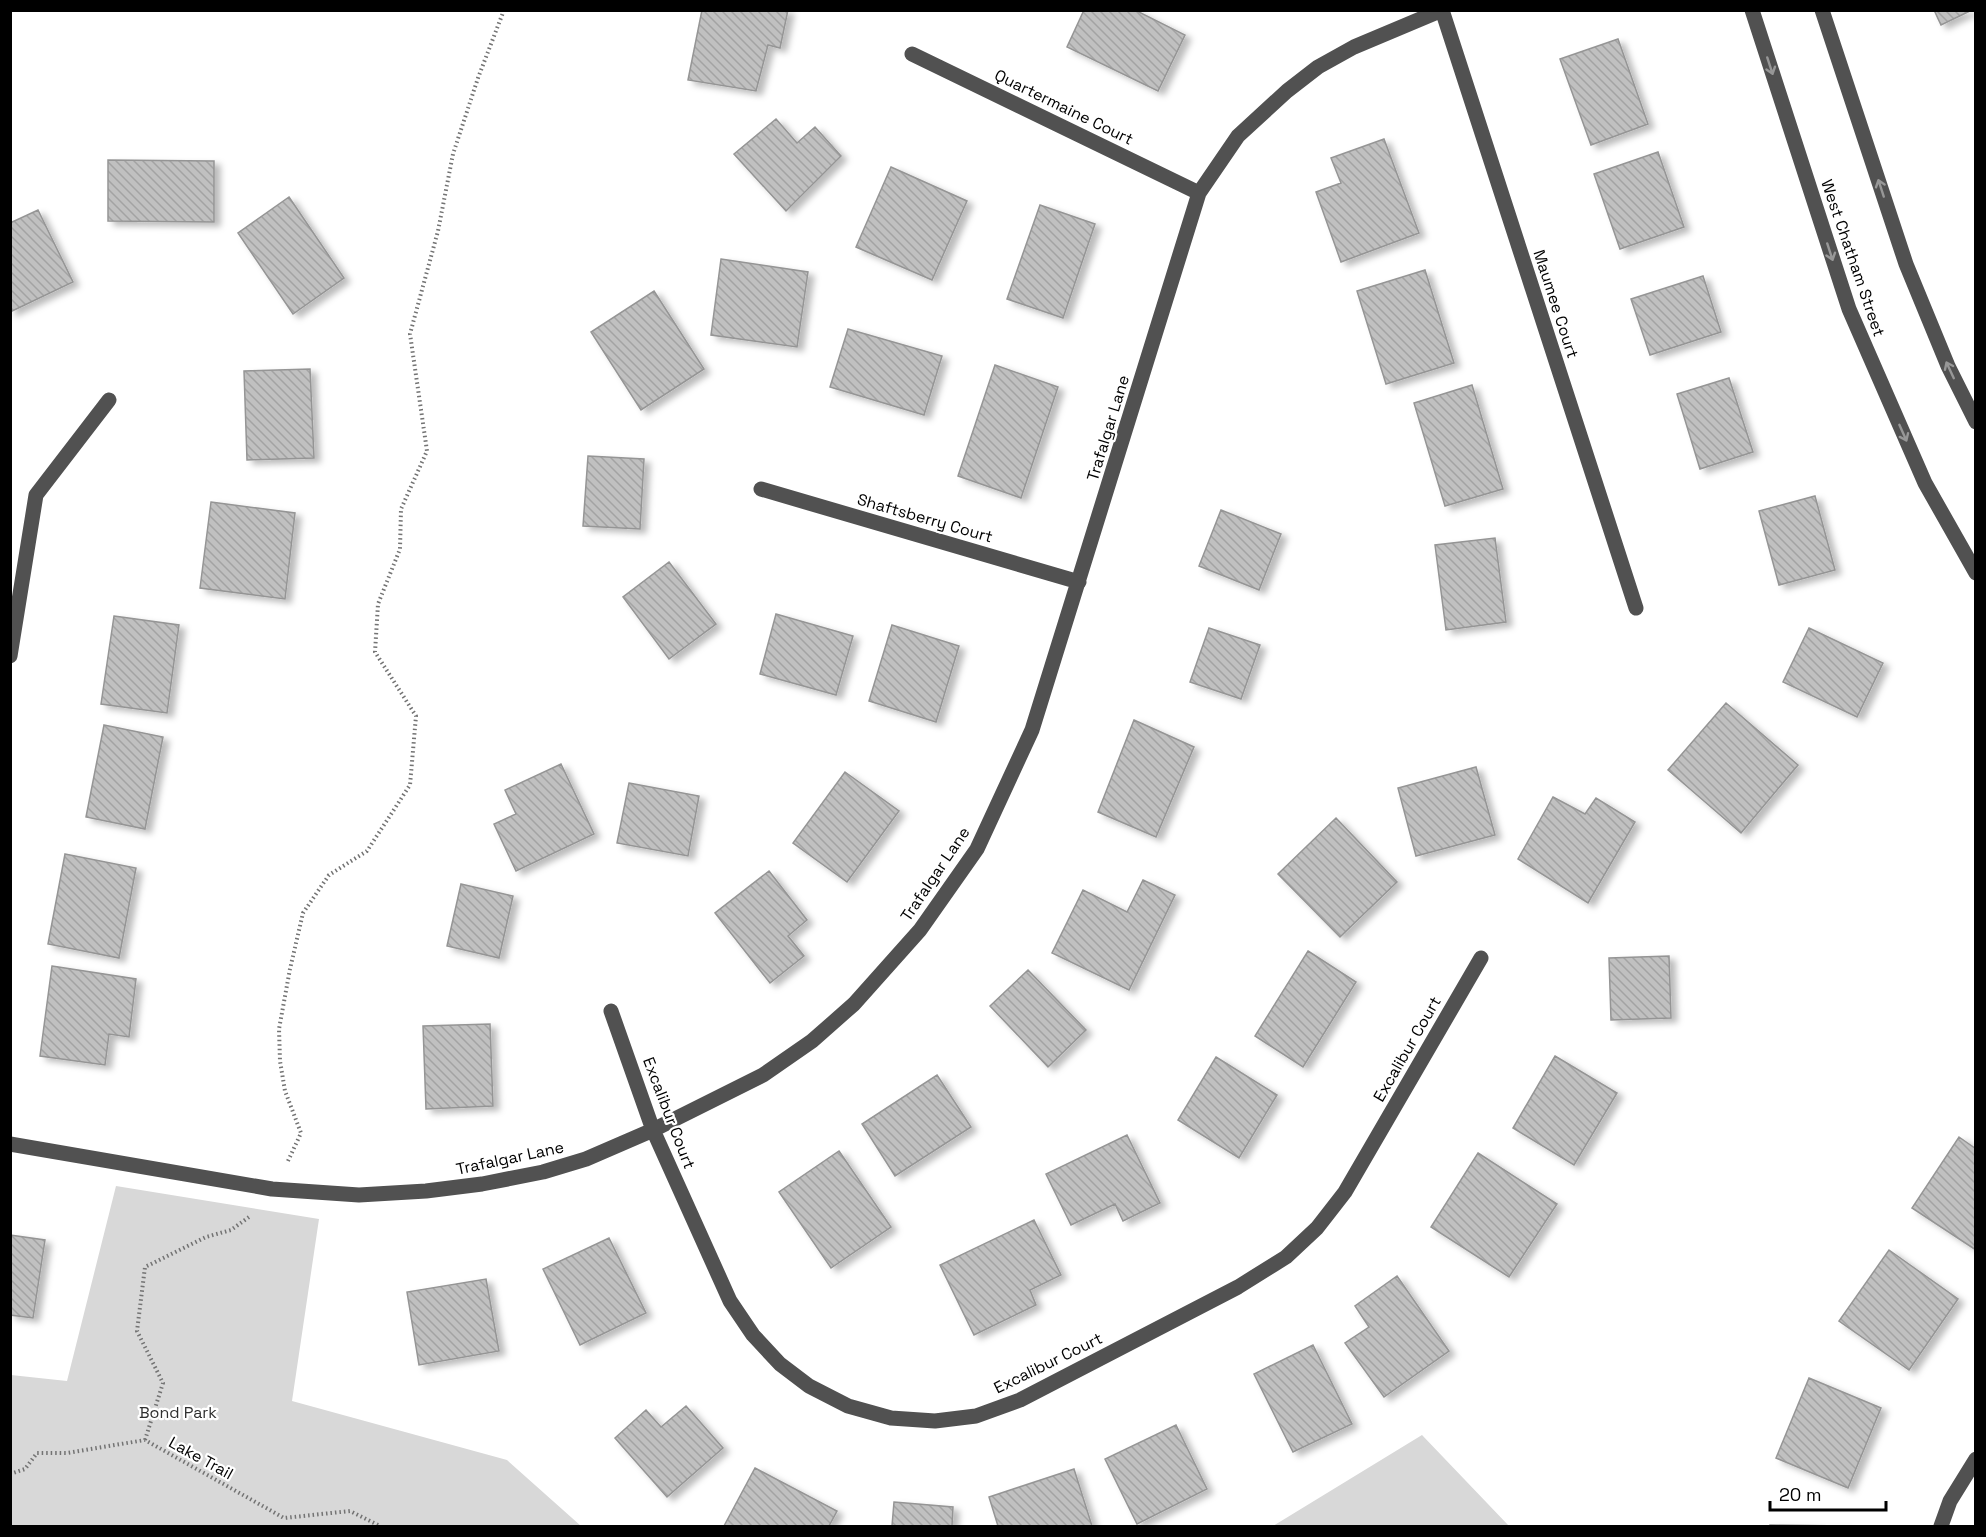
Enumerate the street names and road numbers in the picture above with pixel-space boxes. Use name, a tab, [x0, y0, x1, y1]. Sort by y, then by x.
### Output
street label: Quartermaine Court	[991, 64, 1137, 150]
street label: West Chatham Street	[1816, 177, 1890, 339]
street label: Maumee Court	[1529, 247, 1583, 361]
street label: Trafalgar Lane	[1082, 373, 1134, 483]
street label: Shaftsberry Court	[855, 489, 995, 547]
street label: Trafalgar Lane	[896, 823, 974, 925]
street label: Excalibur Court	[1368, 993, 1446, 1105]
street label: Excalibur Court	[638, 1054, 700, 1172]
street label: Trafalgar Lane	[454, 1136, 566, 1180]
street label: Excalibur Court	[990, 1328, 1106, 1398]
street label: Lake Trail	[165, 1432, 237, 1484]

